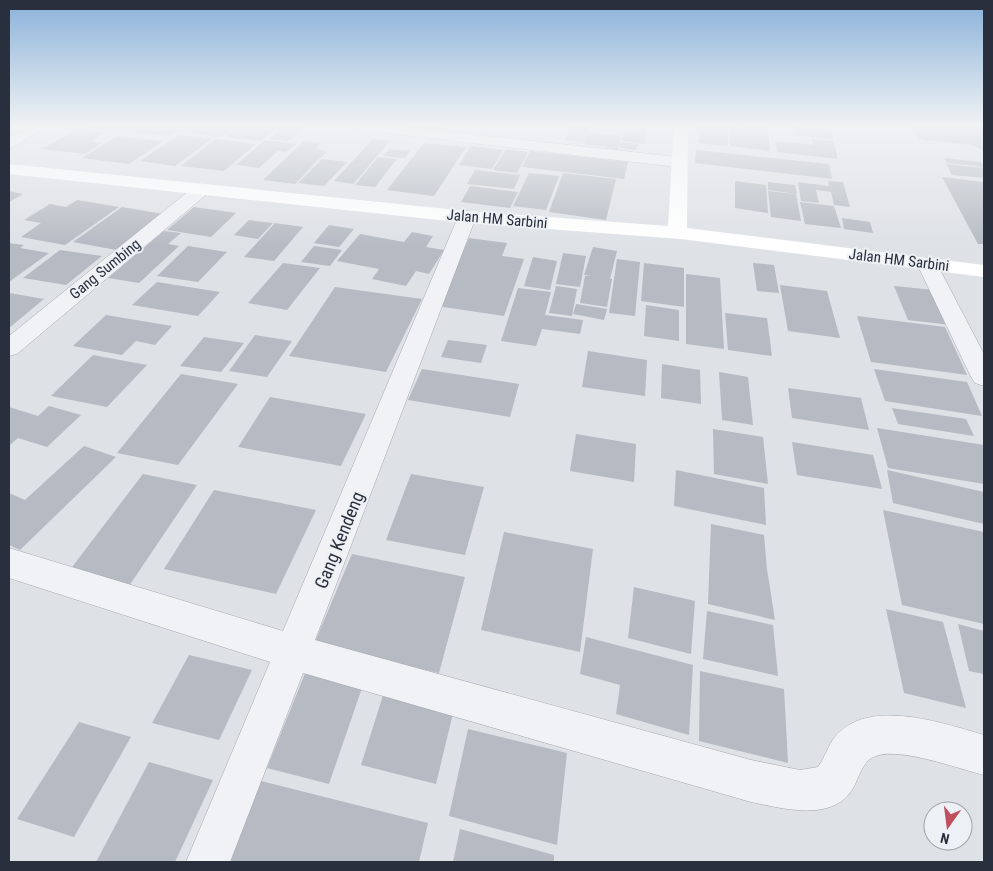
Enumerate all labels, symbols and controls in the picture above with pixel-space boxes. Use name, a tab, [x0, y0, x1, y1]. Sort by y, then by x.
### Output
street label: Jalan HM Sarbini	[446, 206, 548, 232]
street label: Gang Sumbing	[66, 235, 144, 303]
street label: Jalan HM Sarbini	[848, 245, 950, 275]
street label: Gang Kendeng	[310, 488, 368, 592]
north arrow	[923, 801, 973, 851]
text: N	[939, 830, 951, 847]

